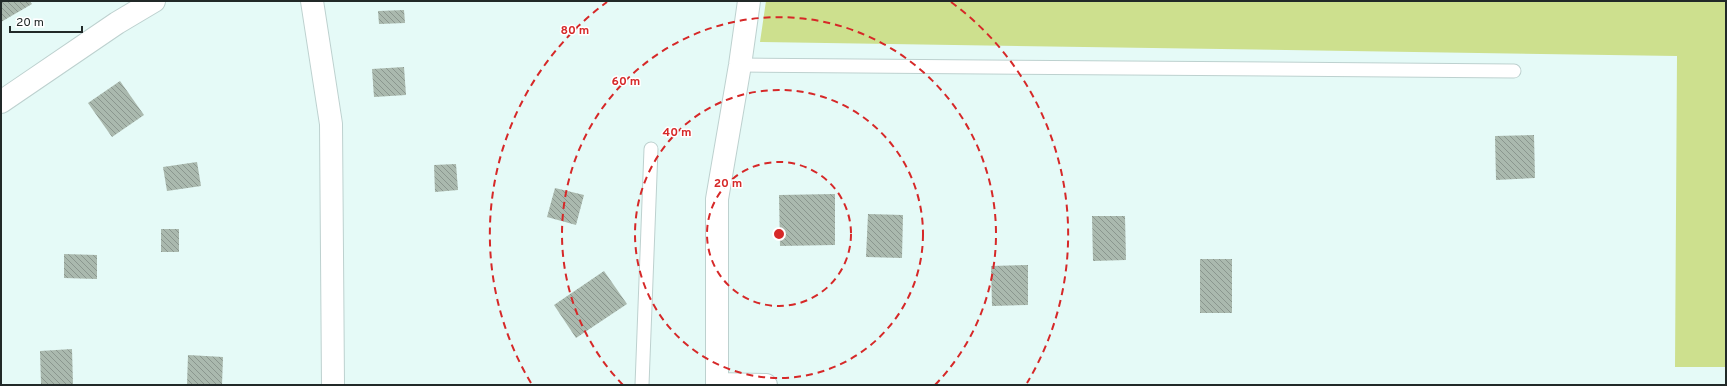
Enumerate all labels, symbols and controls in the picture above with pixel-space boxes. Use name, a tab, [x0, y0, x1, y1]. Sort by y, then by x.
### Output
scale bar	[10, 8, 82, 34]
text: 20 m	[16, 15, 44, 31]
text: 80 m	[561, 23, 589, 39]
text: 60 m	[612, 74, 640, 90]
text: 40 m	[662, 125, 692, 141]
text: 20 m	[714, 176, 742, 192]
centre of rings	[772, 227, 786, 241]

